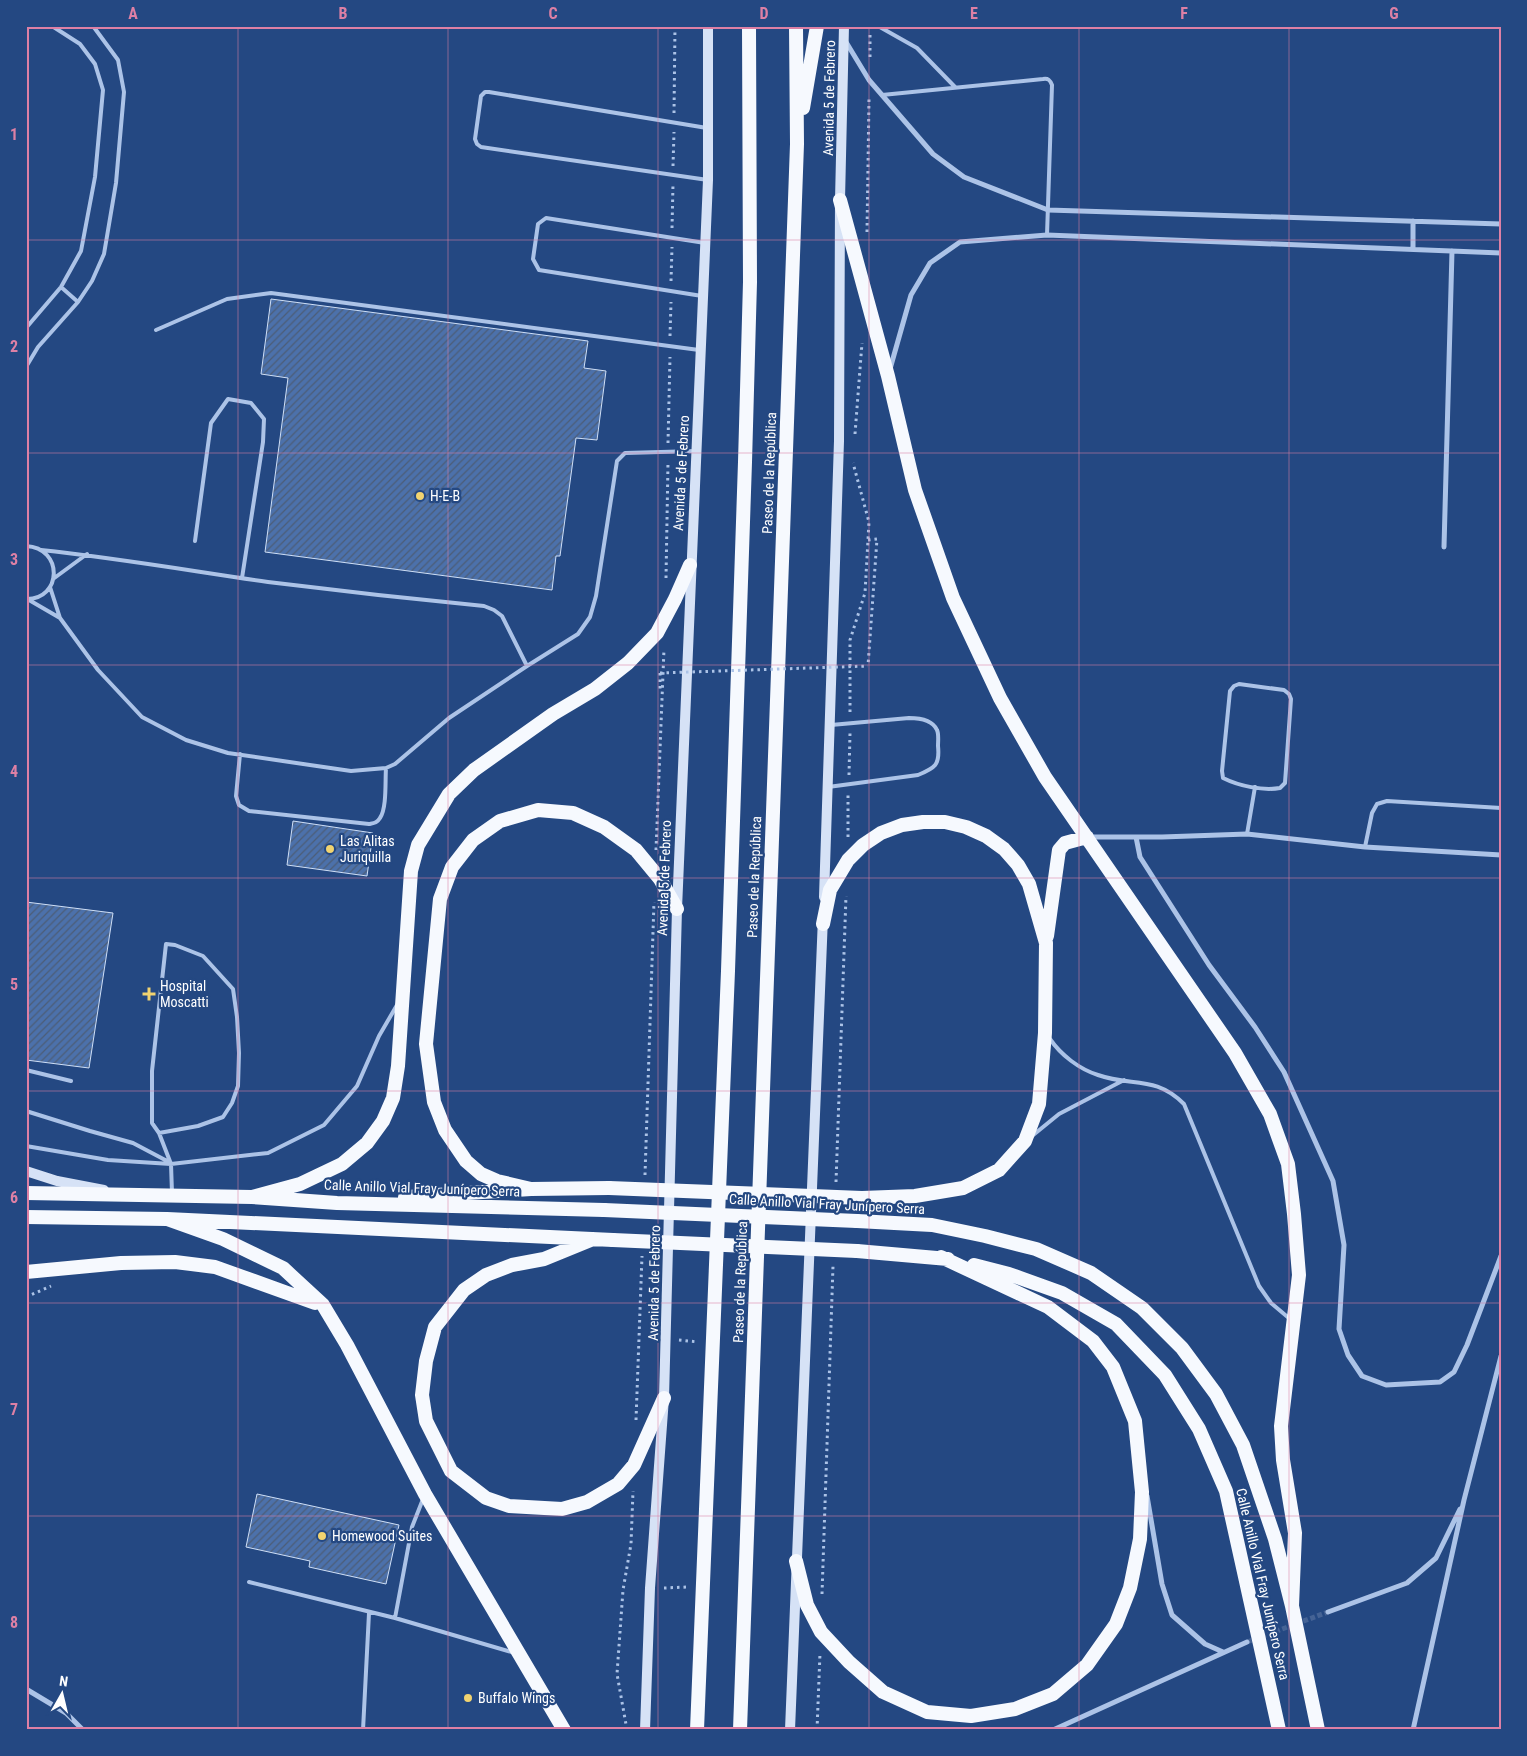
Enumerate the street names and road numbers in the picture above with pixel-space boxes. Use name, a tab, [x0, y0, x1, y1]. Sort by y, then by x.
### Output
street label: Avenida 5 de Febrero	[820, 40, 838, 156]
street label: Paseo de la República	[759, 412, 779, 534]
street label: Avenida 5 de Febrero	[670, 415, 692, 531]
street label: Paseo de la República	[744, 816, 764, 938]
street label: Avenida 5 de Febrero	[654, 820, 674, 936]
street label: Calle Anillo Vial Fray Junípero Serra	[324, 1177, 520, 1199]
street label: Calle Anillo Vial Fray Junípero Serra	[729, 1191, 925, 1217]
street label: Paseo de la República	[730, 1221, 750, 1343]
street label: Avenida 5 de Febrero	[645, 1225, 663, 1341]
street label: Calle Anillo Vial Fray Junípero Serra	[1233, 1487, 1293, 1681]

